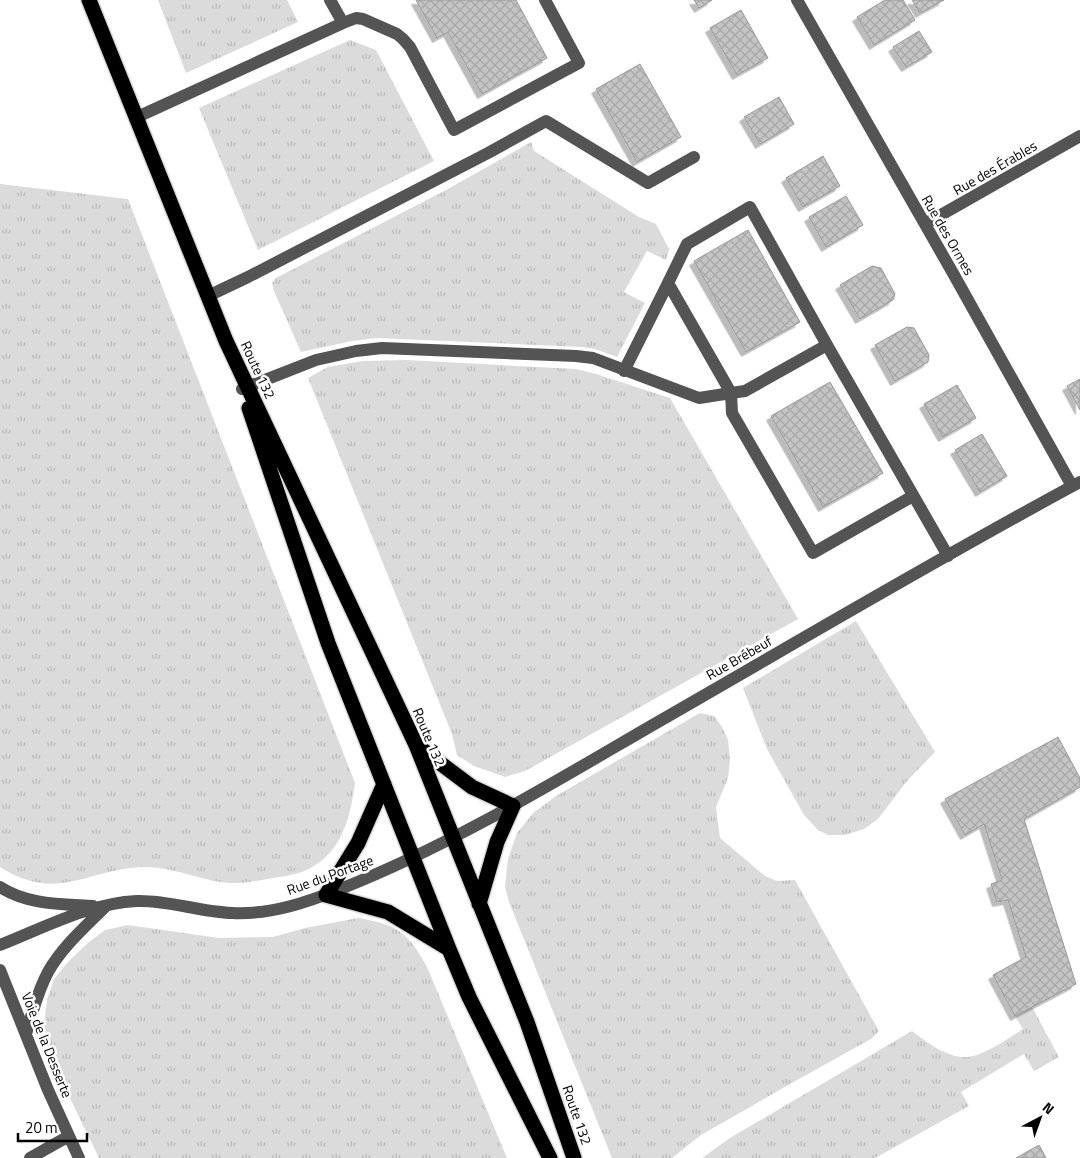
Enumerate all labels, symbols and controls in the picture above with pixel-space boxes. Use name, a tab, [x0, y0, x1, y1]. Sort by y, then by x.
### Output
street label: Rue des Érables	[949, 135, 1041, 200]
street label: Rue des Ormes	[917, 191, 980, 279]
street label: Route 132	[236, 337, 281, 402]
street label: Rue Brébeuf	[702, 630, 776, 685]
street label: Route 132	[408, 704, 451, 769]
street label: Rue du Portage	[284, 849, 376, 900]
street label: Voie de la Desserte	[17, 989, 78, 1101]
street label: Route 132	[557, 1082, 597, 1148]
north arrow	[1015, 1093, 1065, 1143]
text: N	[1038, 1097, 1059, 1119]
scale bar	[18, 1110, 86, 1142]
text: 20 m	[25, 1116, 58, 1139]

